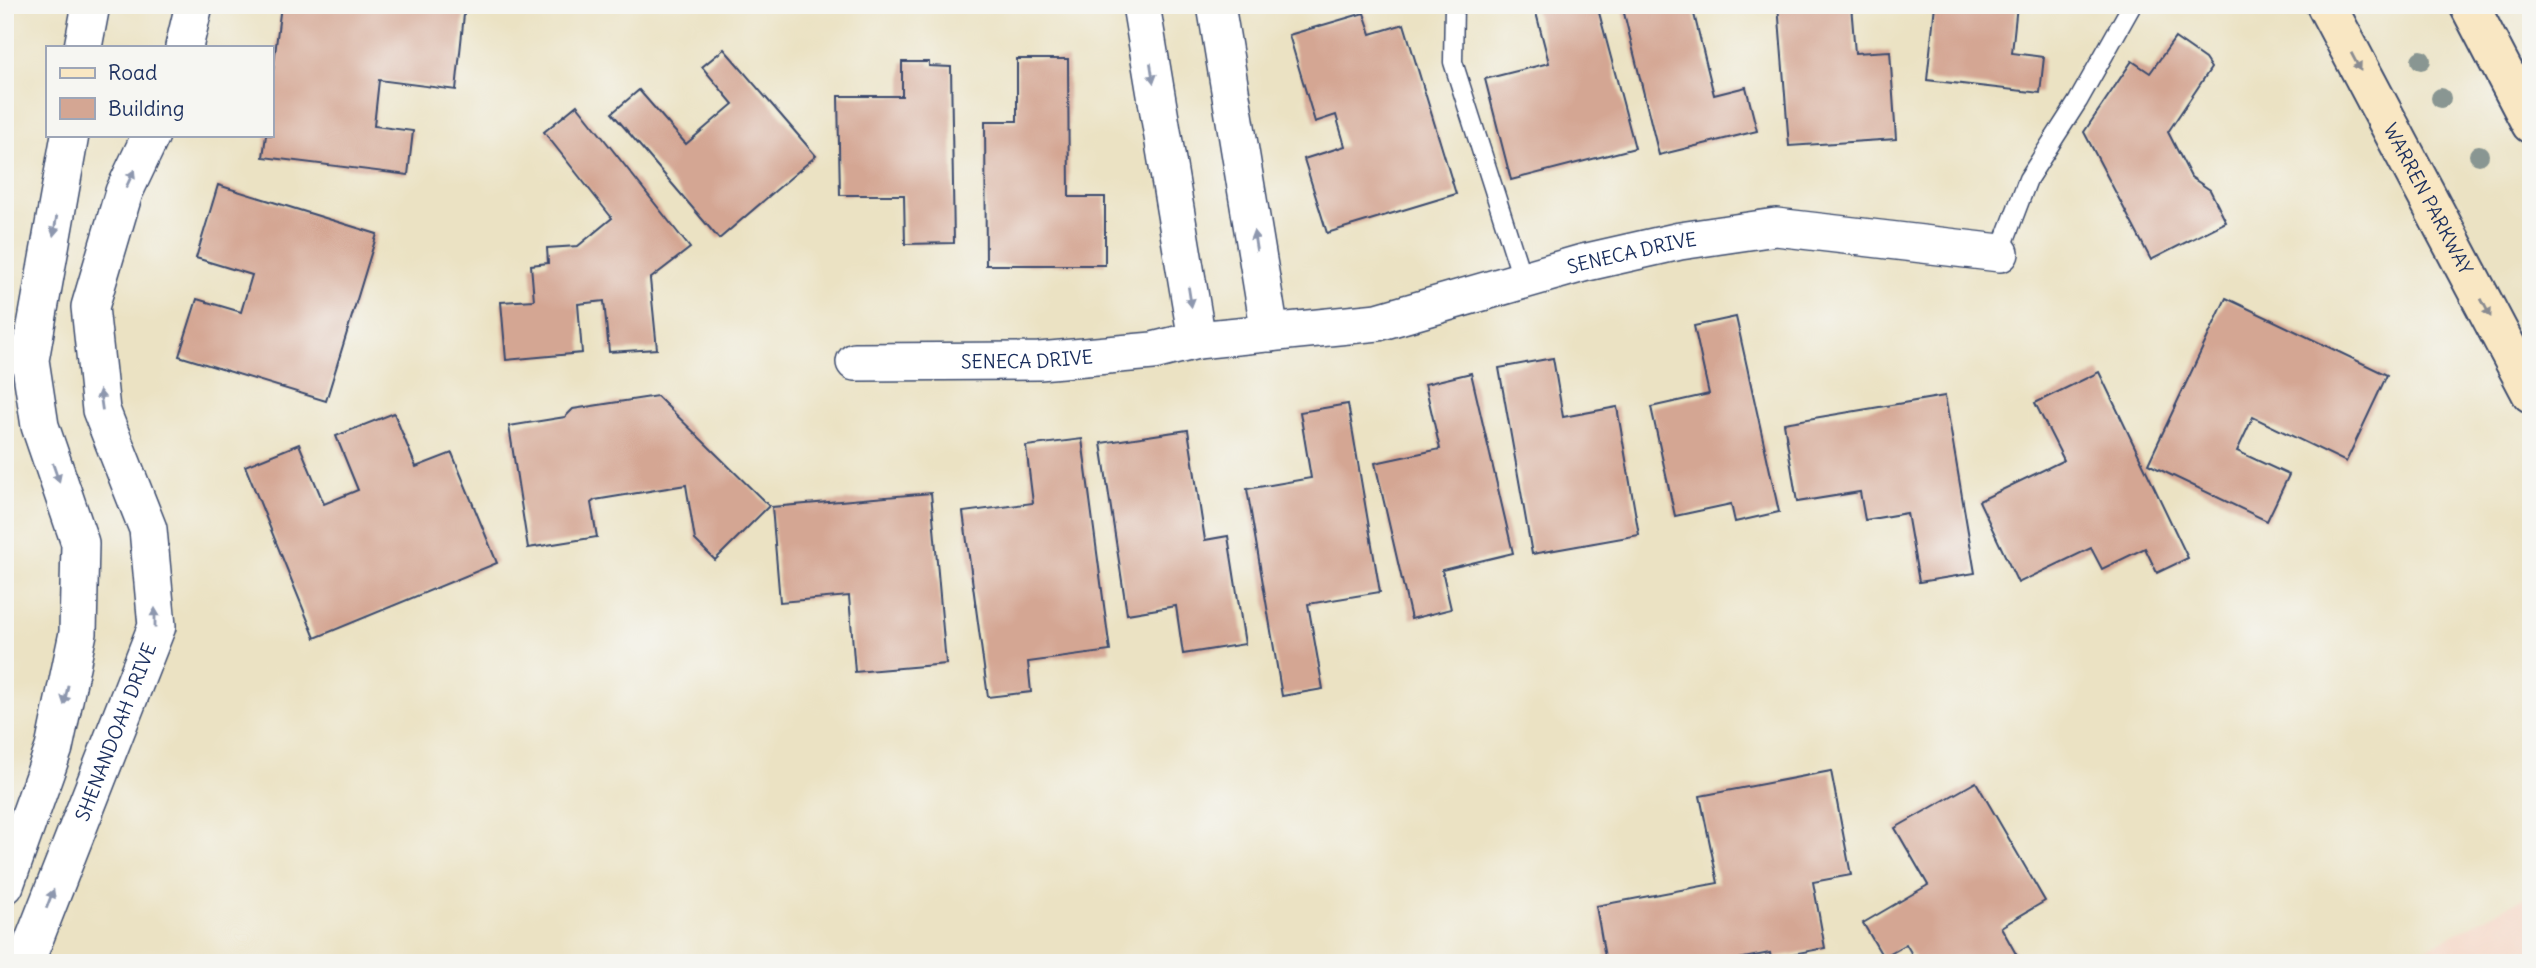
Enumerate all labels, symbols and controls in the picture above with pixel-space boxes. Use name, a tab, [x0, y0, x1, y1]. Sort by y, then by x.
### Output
legend	[46, 46, 273, 136]
one-way arrow	[2350, 52, 2362, 71]
text: Road	[108, 59, 157, 86]
one-way arrow	[1147, 62, 1158, 84]
text: Building	[108, 95, 184, 122]
street label: WARREN PARKWAY	[2379, 119, 2478, 279]
one-way arrow	[124, 169, 136, 189]
one-way arrow	[49, 215, 60, 237]
street label: SENECA DRIVE	[1564, 227, 1698, 279]
one-way arrow	[1249, 230, 1260, 252]
one-way arrow	[1185, 286, 1196, 308]
one-way arrow	[2480, 298, 2492, 318]
street label: SENECA DRIVE	[961, 344, 1094, 373]
one-way arrow	[95, 389, 106, 411]
one-way arrow	[51, 462, 62, 483]
one-way arrow	[149, 607, 161, 629]
street label: SHENANDOAH DRIVE	[70, 640, 161, 825]
one-way arrow	[60, 684, 71, 706]
one-way arrow	[44, 888, 55, 909]

